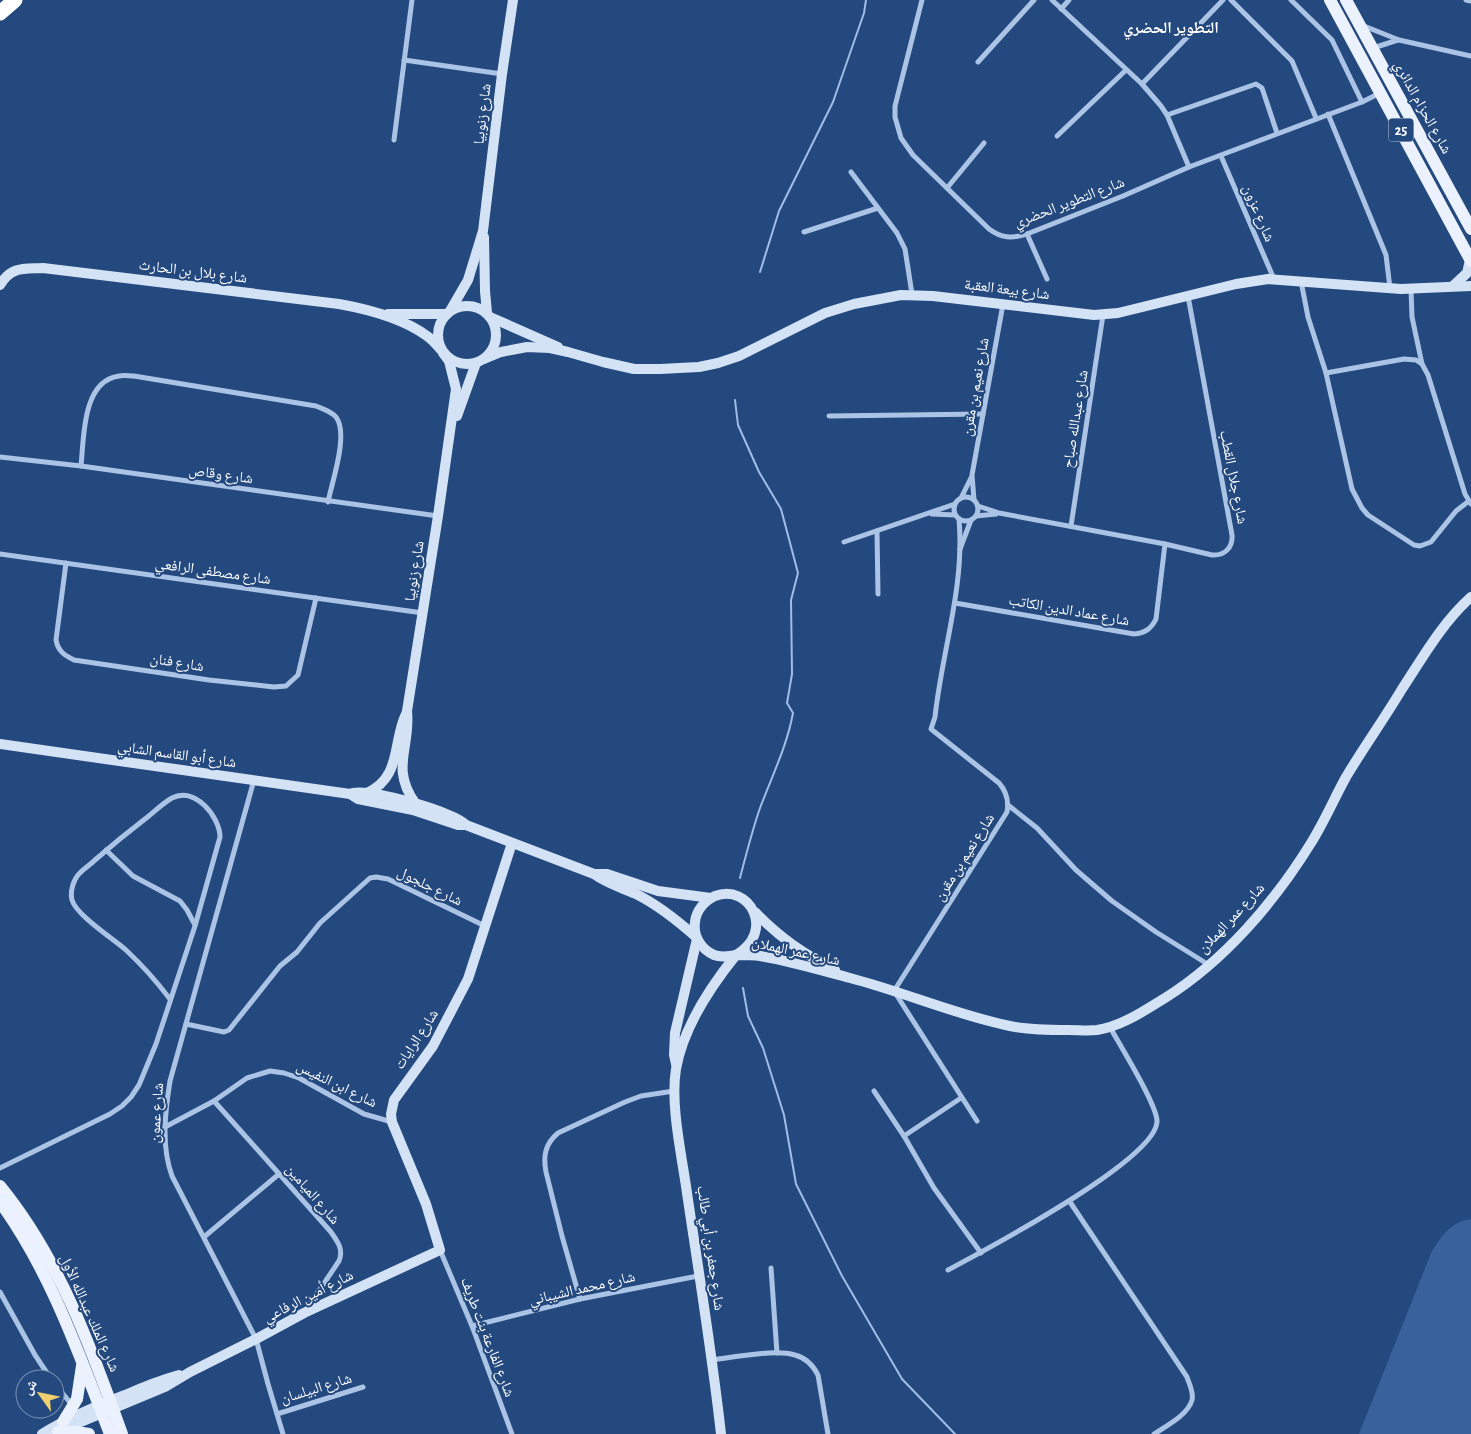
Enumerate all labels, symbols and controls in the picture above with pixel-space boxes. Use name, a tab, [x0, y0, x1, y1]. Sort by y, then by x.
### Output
district label: التطوير الحضري	[1123, 20, 1219, 40]
street label: شارع الحزام الدائري	[1387, 58, 1454, 158]
street label: شارع زنوبيا	[471, 83, 496, 146]
road number: 25	[1388, 118, 1414, 142]
street label: شارع التطوير الحضري	[1012, 174, 1128, 234]
street label: شارع عزون	[1238, 182, 1277, 245]
street label: شارع بلال بن الحارث	[138, 257, 248, 288]
street label: شارع بيعة العقبة	[963, 277, 1051, 304]
street label: شارع نعيم بن مقرن	[959, 336, 994, 438]
street label: شارع عبدالله صباح	[1060, 369, 1093, 470]
street label: شارع جلال القطب	[1215, 429, 1250, 526]
street label: شارع وقاص	[188, 463, 254, 488]
street label: شارع زنوبيا	[402, 540, 429, 603]
street label: شارع مصطفى الرافعي	[154, 556, 272, 591]
street label: شارع عماد الدين الكاتب	[1007, 592, 1131, 630]
street label: شارع فنان	[149, 651, 205, 676]
street label: شارع أبو القاسم الشابي	[116, 737, 238, 774]
street label: شارع نعيم بن مقرن	[932, 811, 999, 905]
street label: شارع جلجول	[394, 864, 465, 910]
street label: شارع عمر الهملان	[1195, 880, 1269, 958]
street label: شارع عمر الهملان	[750, 935, 842, 970]
street label: شارع الرايات	[392, 1007, 443, 1073]
street label: شارع ابن النفيس	[293, 1059, 380, 1112]
street label: شارع عمون	[147, 1082, 168, 1144]
street label: شارع الميامين	[281, 1161, 343, 1229]
street label: شارع جعفر بن أبي طالب	[691, 1184, 728, 1312]
street label: شارع الملك عبدالله الأول	[55, 1252, 122, 1375]
street label: شارع أمين الرفاعي	[260, 1266, 358, 1329]
street label: شارع محمد الشيباني	[528, 1269, 638, 1312]
street label: شارع الفارعة بنت طريف	[456, 1275, 517, 1400]
north arrow	[15, 1369, 65, 1419]
street label: شارع البيلسان	[279, 1370, 354, 1408]
text: ش	[20, 1377, 41, 1398]

